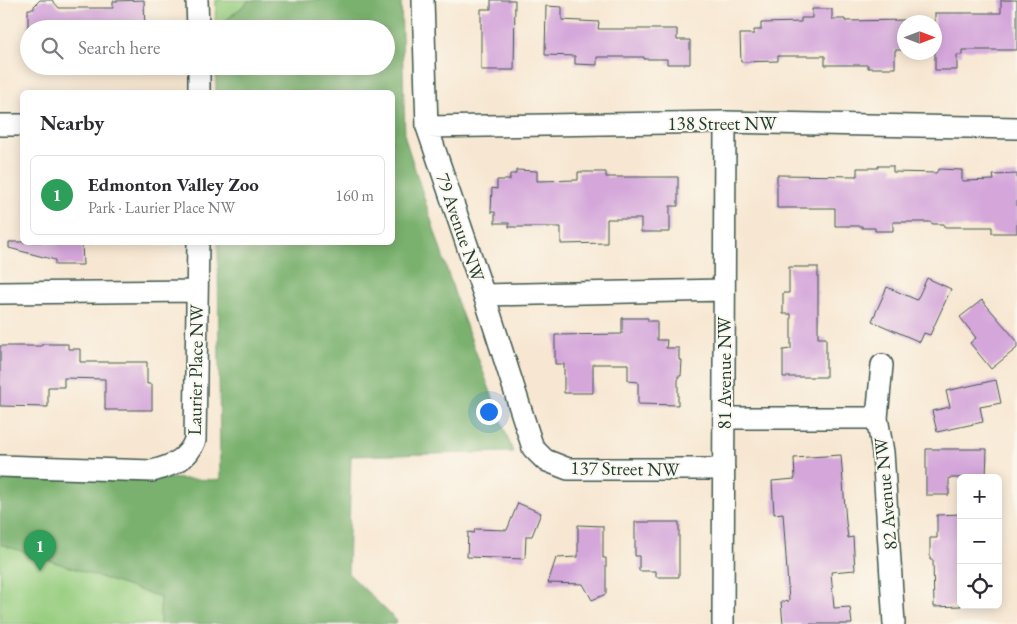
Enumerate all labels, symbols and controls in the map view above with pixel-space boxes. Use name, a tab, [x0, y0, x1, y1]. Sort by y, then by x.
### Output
north arrow	[897, 15, 942, 60]
search box	[20, 20, 395, 75]
icon: search	[38, 34, 66, 62]
text: Search here	[78, 35, 160, 60]
text: Nearby	[40, 109, 104, 136]
street label: 138 Street NW	[667, 111, 777, 136]
street label: 79 Avenue NW	[430, 170, 491, 285]
text: Edmonton Valley Zoo	[88, 172, 259, 197]
text: 1	[53, 185, 61, 206]
text: 160 m	[335, 185, 374, 206]
text: Park · Laurier Place NW	[88, 197, 235, 218]
street label: Laurier Place NW	[182, 304, 209, 436]
street label: 81 Avenue NW	[712, 316, 737, 429]
your location	[476, 399, 502, 425]
street label: 82 Avenue NW	[868, 436, 903, 551]
street label: 137 Street NW	[570, 455, 680, 482]
map controls	[957, 474, 1002, 609]
button: +	[957, 474, 1002, 519]
button: −	[957, 519, 1002, 564]
pin: 1	[24, 530, 56, 571]
button: locate	[957, 564, 1002, 609]

